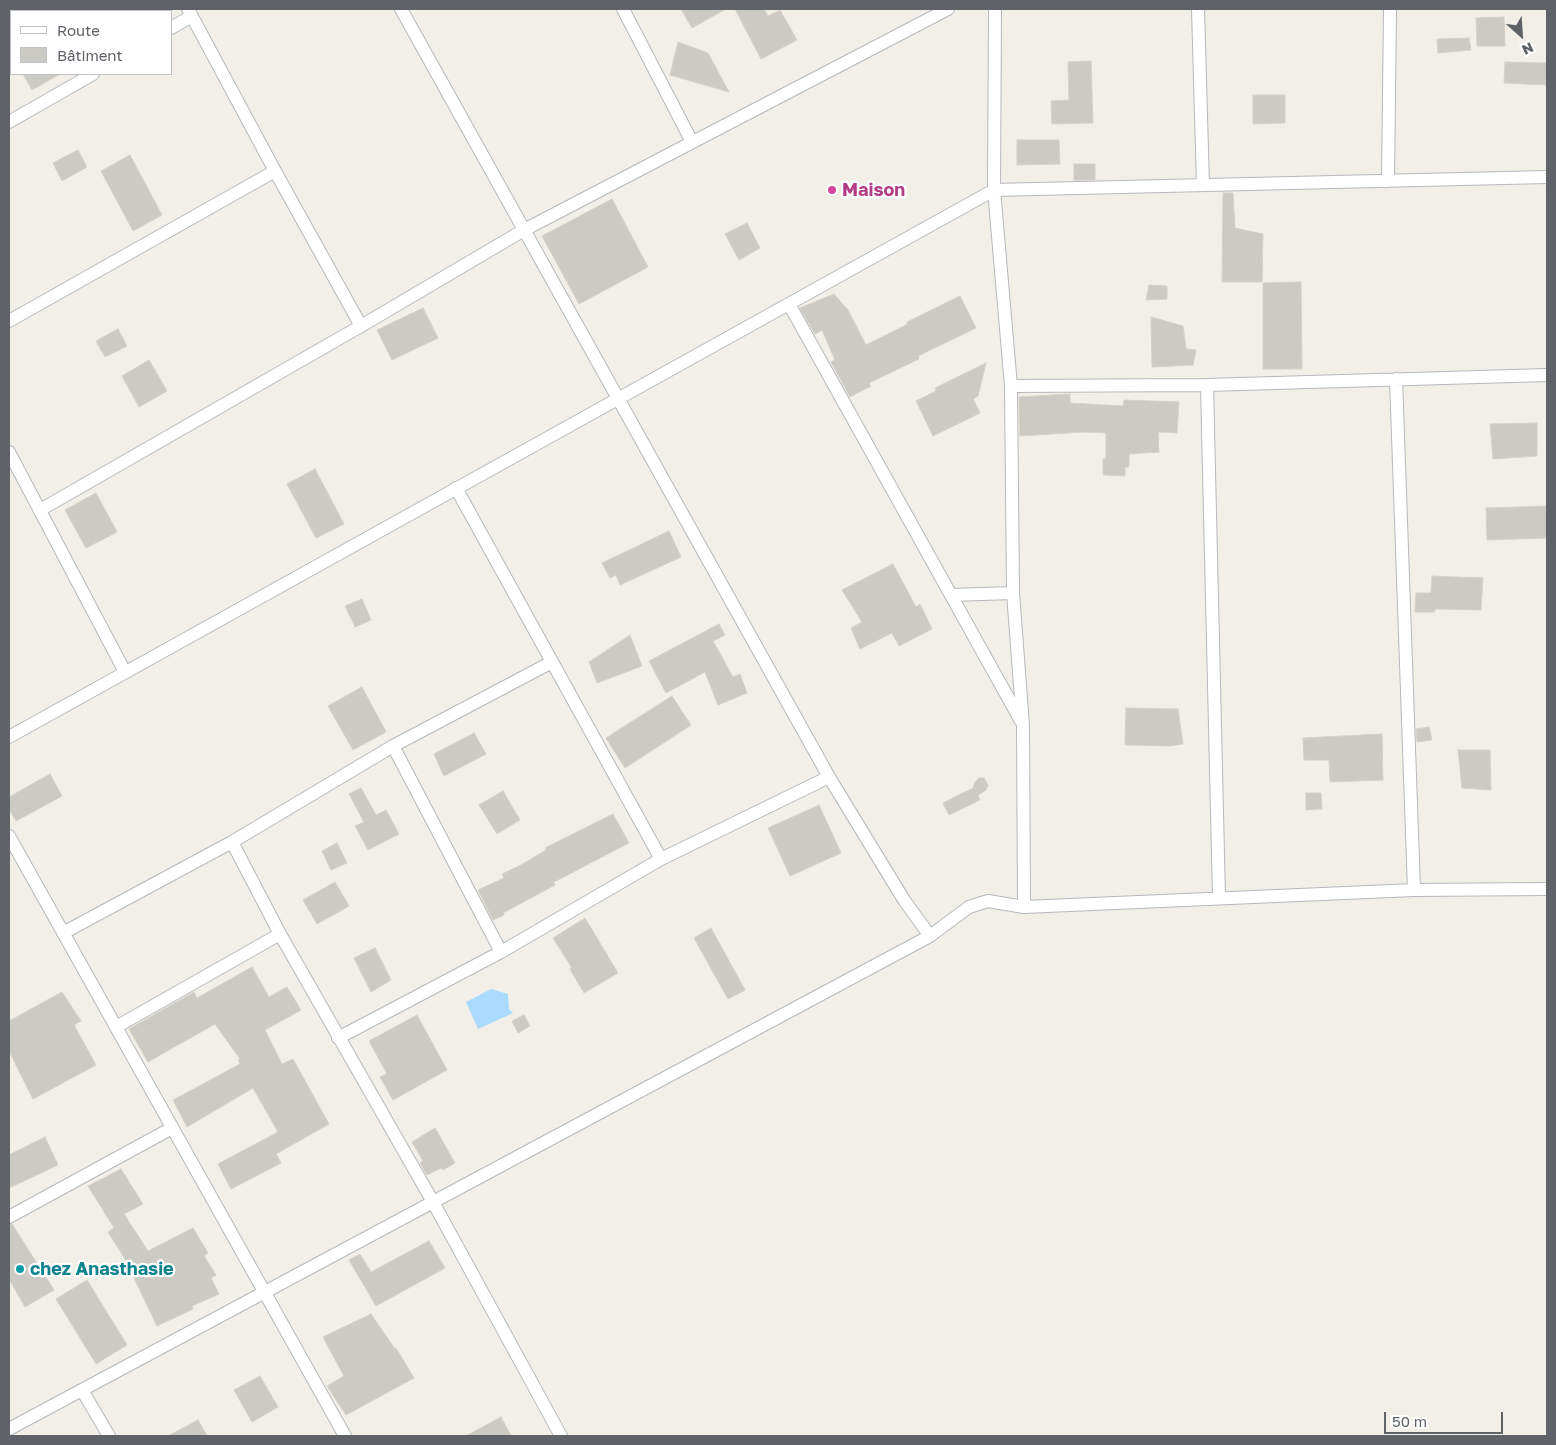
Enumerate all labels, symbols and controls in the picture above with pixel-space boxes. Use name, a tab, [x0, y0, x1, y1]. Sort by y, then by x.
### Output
legend	[10, 10, 172, 75]
north arrow	[1496, 10, 1546, 60]
text: Route	[57, 21, 100, 39]
text: N	[1519, 39, 1536, 59]
text: Bâtiment	[57, 46, 122, 64]
place label: Maison	[842, 179, 905, 201]
marker: Maison	[826, 184, 838, 196]
place label: chez Anasthasie	[30, 1258, 174, 1280]
marker: chez Anasthasie	[14, 1263, 26, 1275]
scale bar	[1386, 1402, 1505, 1434]
text: 50 m	[1392, 1412, 1427, 1430]

